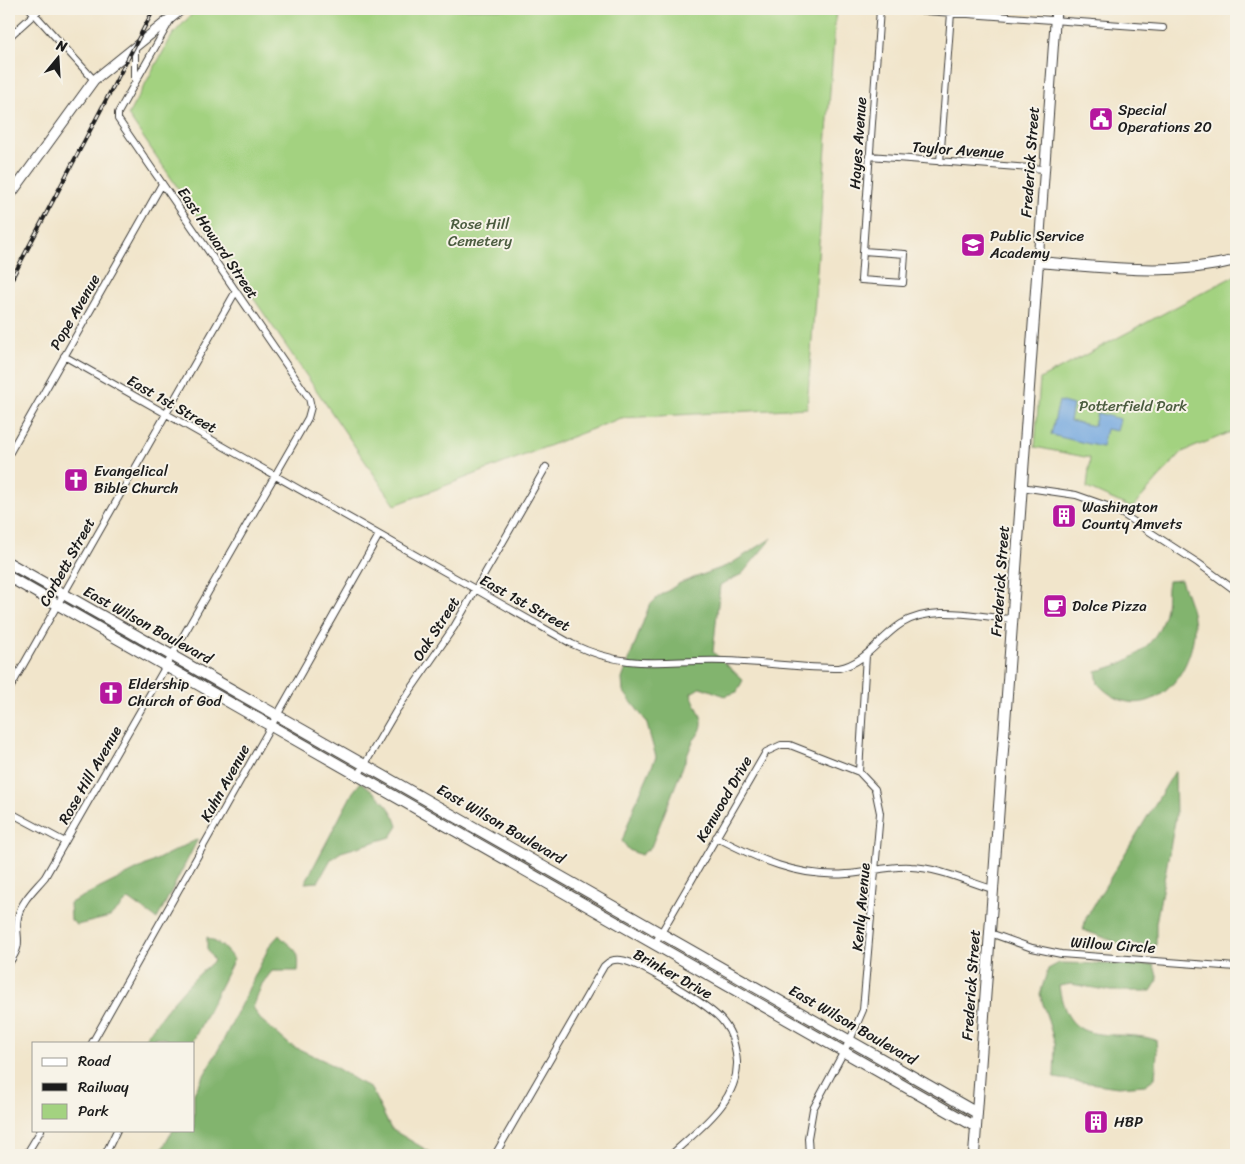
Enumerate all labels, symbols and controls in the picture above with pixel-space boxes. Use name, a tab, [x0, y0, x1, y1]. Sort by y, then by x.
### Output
north arrow	[32, 32, 82, 82]
text: N	[52, 32, 71, 60]
street label: Hayes Avenue	[842, 96, 874, 190]
place label: Special Operations 20	[1118, 97, 1212, 140]
street label: Frederick Street	[1013, 105, 1047, 218]
public building icon: Special Operations 20	[1088, 106, 1114, 132]
street label: Taylor Avenue	[911, 134, 1005, 166]
street label: East Howard Street	[171, 181, 266, 305]
park label: Rose Hill Cemetery	[448, 211, 512, 254]
place label: Public Service Academy	[989, 223, 1085, 266]
school or university icon: Public Service Academy	[960, 232, 986, 258]
street label: Pope Avenue	[43, 269, 107, 355]
street label: East 1st Street	[122, 368, 222, 441]
park label: Potterfield Park	[1079, 393, 1187, 419]
place label: Evangelical Bible Church	[94, 458, 179, 501]
church icon: Evangelical Bible Church	[63, 467, 89, 493]
place label: Washington County Amvets	[1082, 494, 1182, 537]
building icon: Washington County Amvets	[1051, 503, 1077, 529]
street label: Corbett Street	[32, 512, 102, 611]
street label: Frederick Street	[983, 524, 1017, 637]
street label: East 1st Street	[475, 567, 576, 639]
street label: East Wilson Boulevard	[78, 579, 219, 672]
street label: Oak Street	[405, 591, 467, 667]
cafe icon: Dolce Pizza	[1042, 593, 1068, 619]
place label: Dolce Pizza	[1072, 593, 1147, 619]
place label: Eldership Church of God	[128, 671, 222, 714]
church icon: Eldership Church of God	[98, 680, 124, 706]
street label: Rose Hill Avenue	[51, 721, 129, 829]
street label: Kuhn Avenue	[193, 739, 257, 827]
street label: Kenwood Drive	[689, 751, 759, 847]
street label: East Wilson Boulevard	[432, 777, 571, 872]
street label: Kenly Avenue	[844, 862, 878, 952]
street label: Frederick Street	[954, 928, 988, 1041]
street label: Willow Circle	[1070, 929, 1157, 961]
street label: Brinker Drive	[628, 941, 718, 1007]
street label: East Wilson Boulevard	[784, 978, 923, 1073]
legend	[32, 1042, 195, 1132]
text: Road	[78, 1048, 111, 1074]
text: Railway	[78, 1074, 129, 1100]
text: Park	[78, 1098, 109, 1124]
building icon: HBP	[1083, 1109, 1109, 1135]
place label: HBP	[1114, 1109, 1143, 1135]

